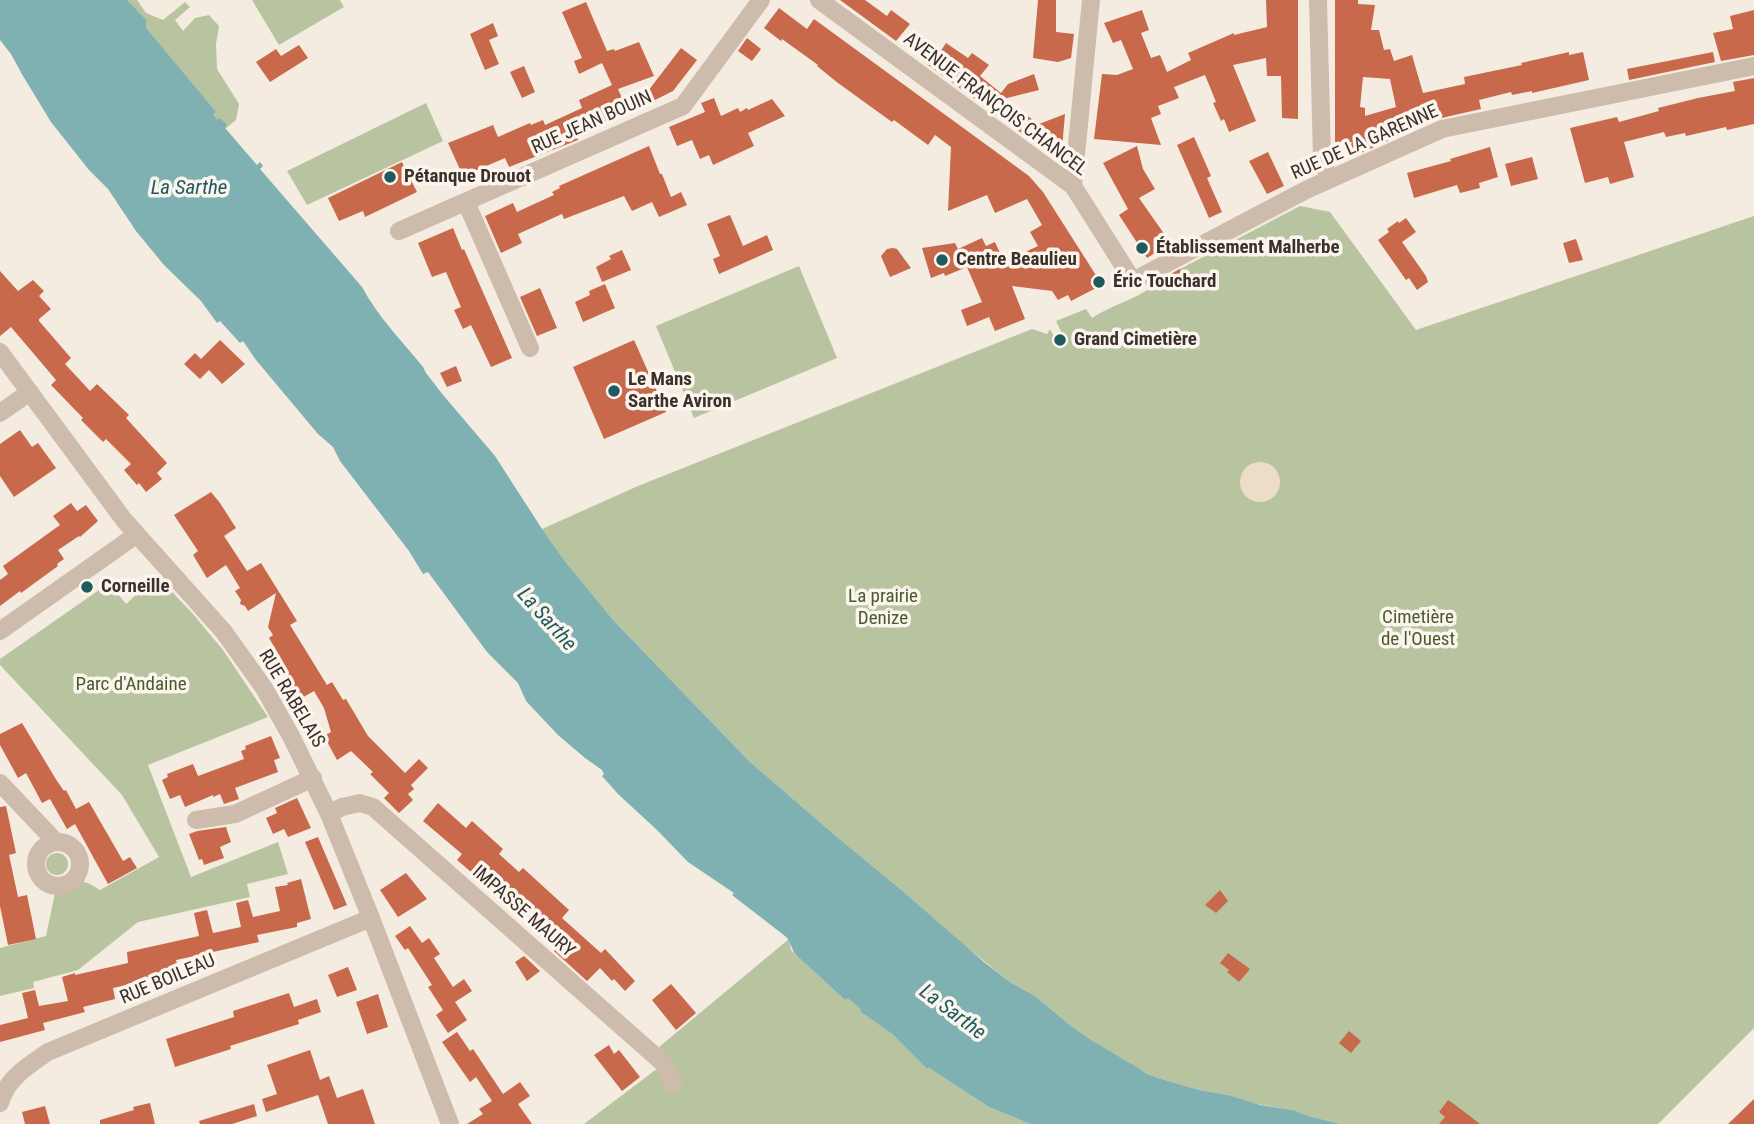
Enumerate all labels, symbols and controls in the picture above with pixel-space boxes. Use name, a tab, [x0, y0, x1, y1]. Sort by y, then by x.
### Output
street label: AVENUE FRANÇOIS CHANCEL	[899, 28, 1091, 182]
street label: RUE JEAN BOUIN	[528, 86, 656, 160]
street label: RUE DE LA GARENNE	[1288, 100, 1442, 186]
place label: Pétanque Drouot	[404, 166, 531, 188]
marker: Pétanque Drouot	[382, 169, 398, 185]
water label: La Sarthe	[151, 176, 227, 202]
place label: Établissement Malherbe	[1156, 237, 1340, 259]
marker: Établissement Malherbe	[1134, 240, 1150, 256]
place label: Centre Beaulieu	[956, 249, 1077, 271]
marker: Centre Beaulieu	[934, 252, 950, 268]
place label: Éric Touchard	[1113, 271, 1216, 293]
marker: Éric Touchard	[1091, 274, 1107, 290]
place label: Grand Cimetière	[1074, 329, 1197, 351]
marker: Grand Cimetière	[1052, 332, 1068, 348]
place label: Le Mans Sarthe Aviron	[628, 369, 732, 413]
marker: Le Mans Sarthe Aviron	[606, 383, 622, 399]
place label: Corneille	[101, 576, 169, 598]
marker: Corneille	[79, 579, 95, 595]
water label: La Sarthe	[511, 583, 581, 657]
park label: La prairie Denize	[848, 586, 918, 630]
park label: Cimetière de l'Ouest	[1381, 607, 1455, 651]
street label: RUE RABELAIS	[253, 646, 329, 752]
park label: Parc d'Andaine	[75, 674, 187, 696]
street label: IMPASSE MAURY	[467, 861, 579, 963]
street label: RUE BOILEAU	[117, 950, 219, 1010]
water label: La Sarthe	[914, 980, 990, 1046]

